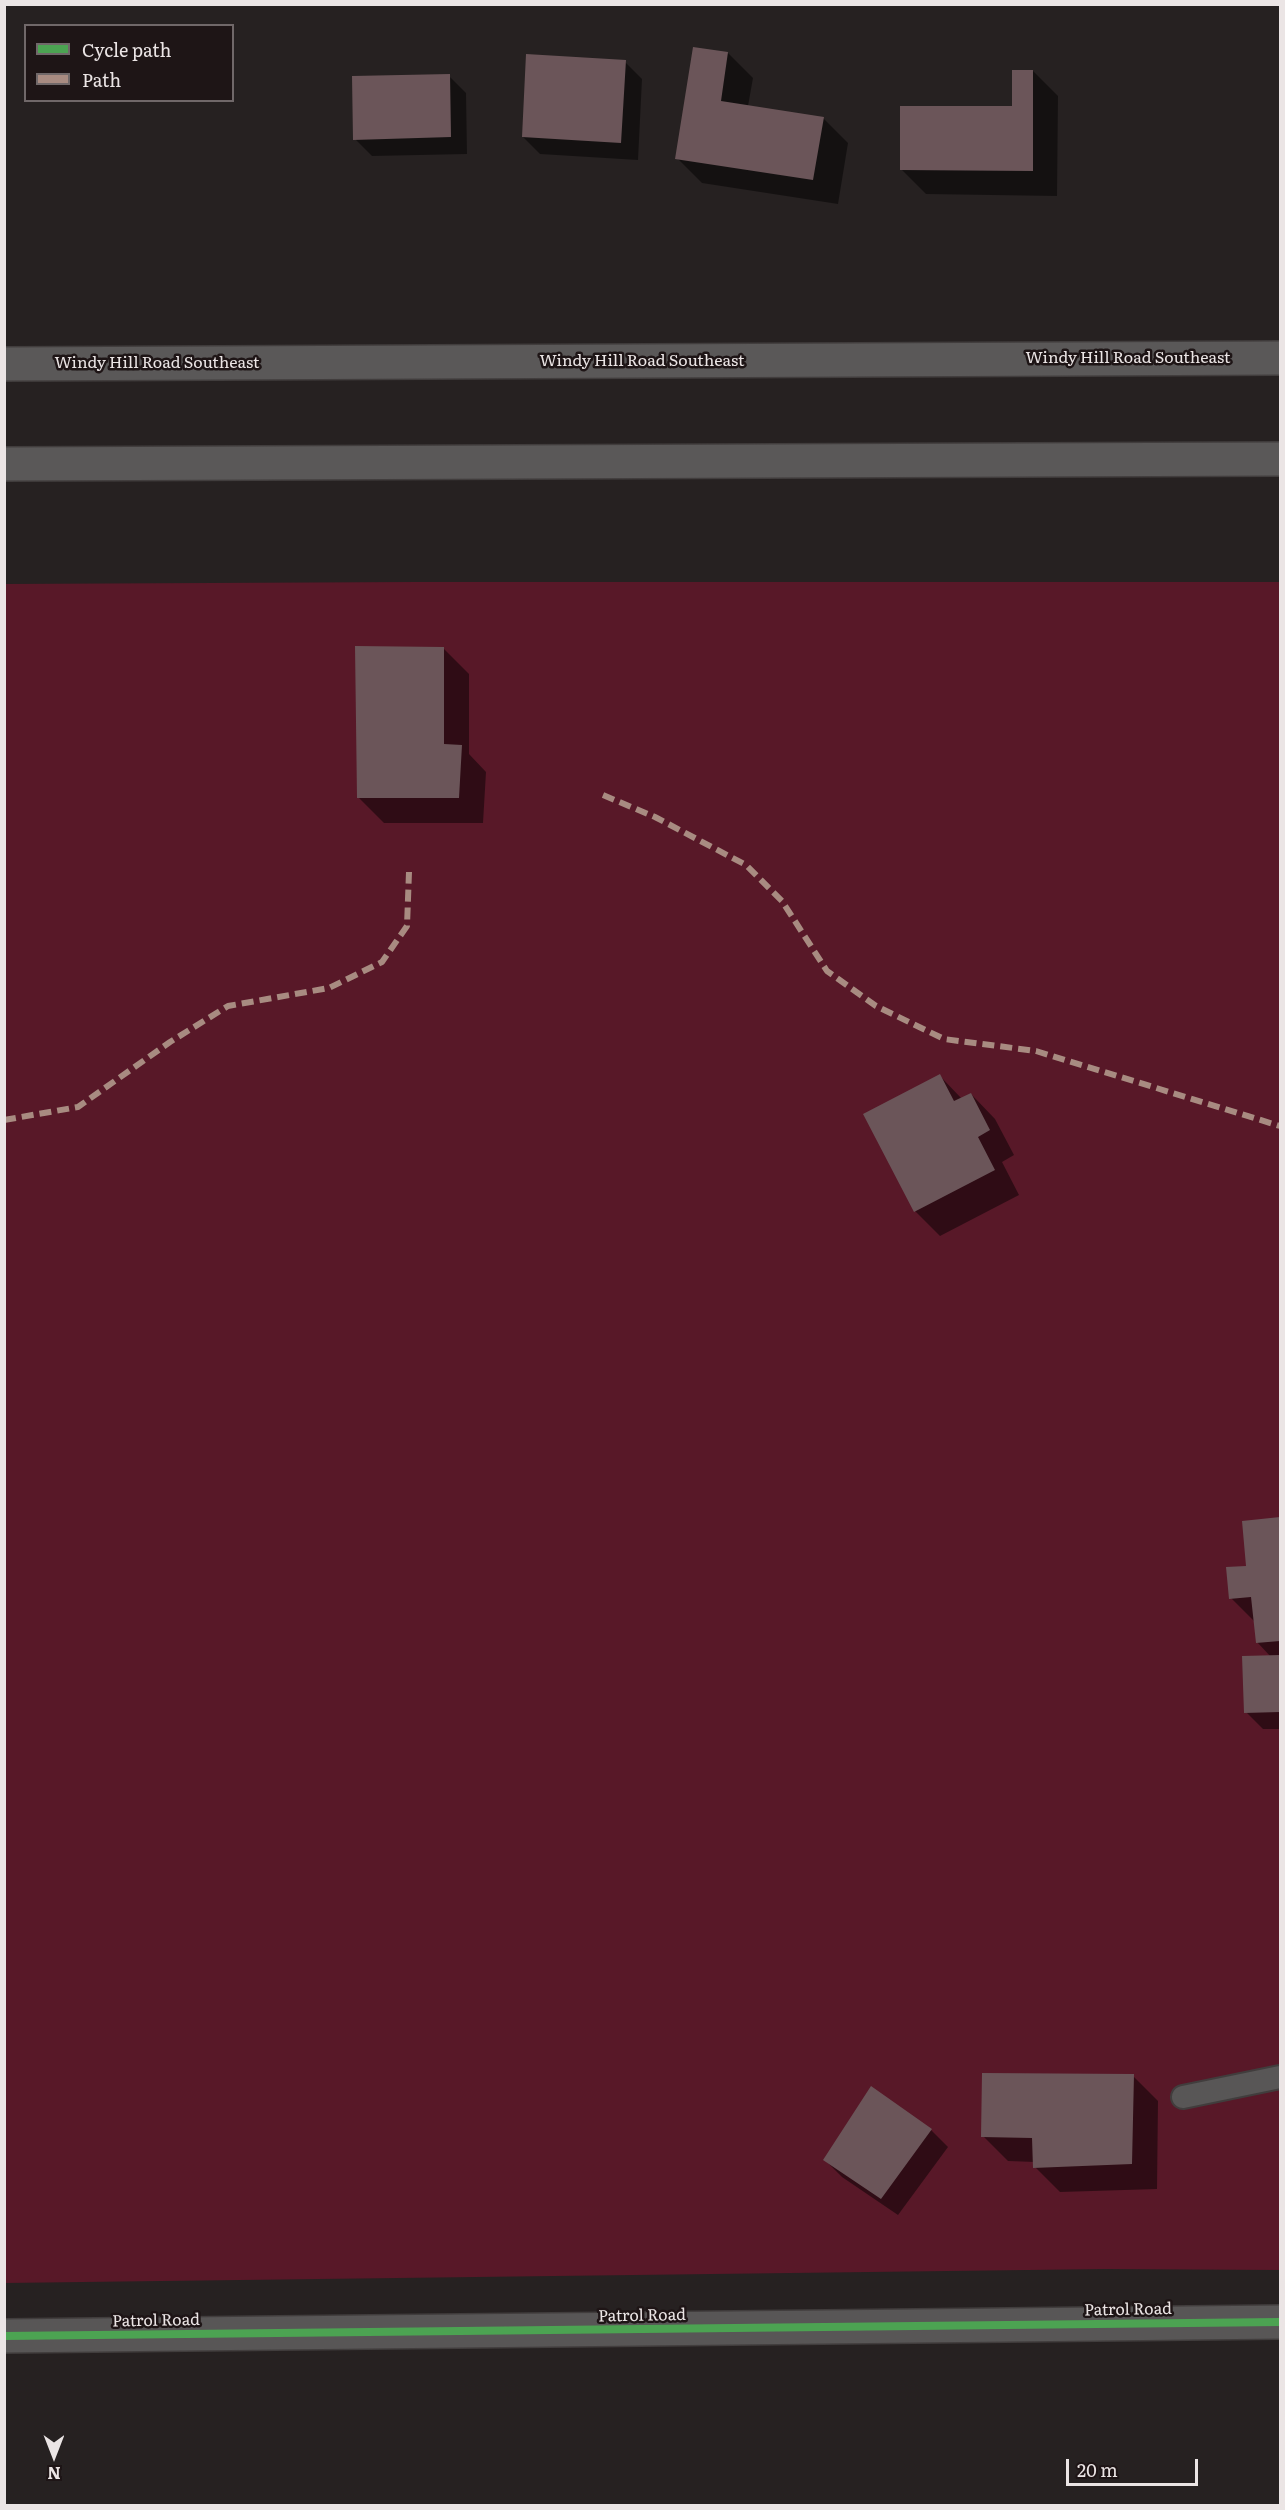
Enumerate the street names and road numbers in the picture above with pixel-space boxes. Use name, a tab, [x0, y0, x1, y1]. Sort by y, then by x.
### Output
street label: Windy Hill Road Southeast	[1025, 348, 1231, 368]
street label: Windy Hill Road Southeast	[539, 351, 745, 371]
street label: Windy Hill Road Southeast	[54, 353, 260, 373]
street label: Patrol Road	[1084, 2300, 1172, 2320]
street label: Patrol Road	[598, 2306, 686, 2326]
street label: Patrol Road	[112, 2311, 200, 2331]

